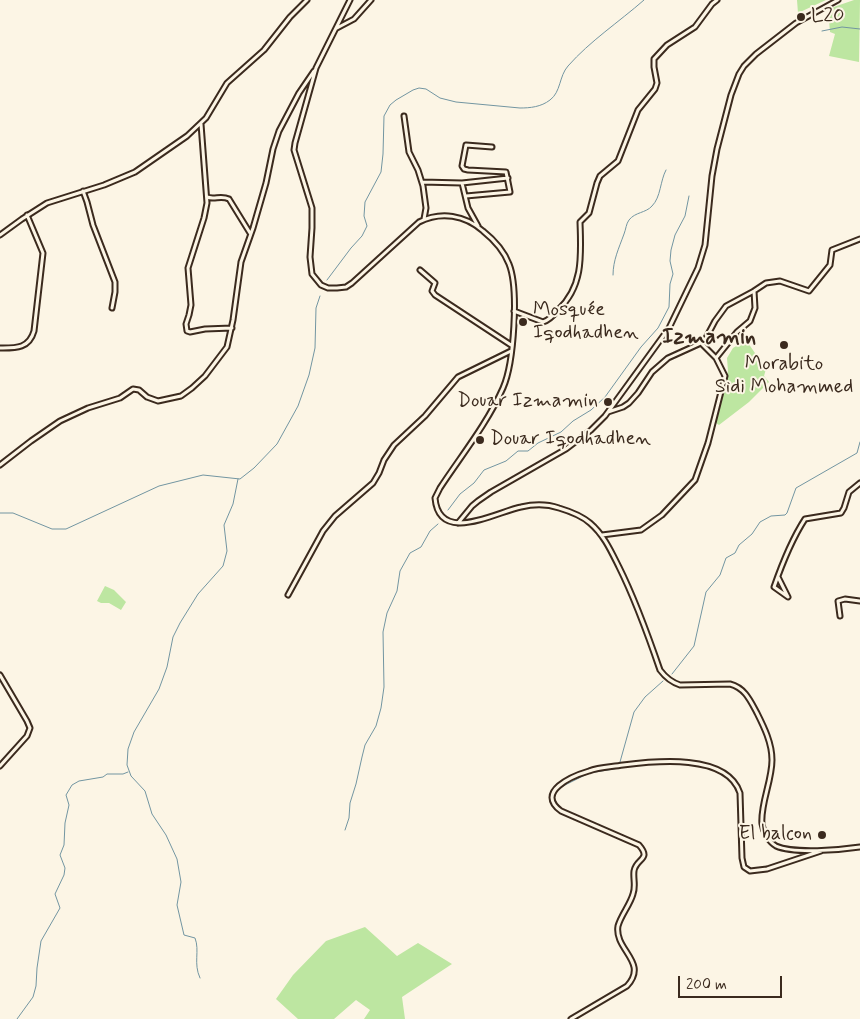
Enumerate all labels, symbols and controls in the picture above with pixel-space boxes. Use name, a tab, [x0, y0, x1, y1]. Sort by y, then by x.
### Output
place label: L20	[811, 5, 845, 29]
marker: L20	[795, 11, 807, 23]
place label: Mosquée Iqodhadhen	[533, 299, 639, 346]
marker: Mosquée Iqodhadhen	[517, 316, 529, 328]
district label: Izmamin	[662, 325, 756, 351]
marker: Morabito Sidi Mohammed	[778, 339, 790, 351]
place label: Morabito Sidi Mohammed	[715, 353, 853, 400]
place label: Douar Izmamin	[457, 390, 598, 414]
marker: Douar Izmamin	[602, 396, 614, 408]
place label: Douar Iqodhadhen	[490, 428, 651, 452]
marker: Douar Iqodhadhen	[474, 434, 486, 446]
place label: El balcon	[739, 823, 812, 847]
marker: El balcon	[816, 829, 828, 841]
scale bar	[680, 966, 784, 998]
text: 200 m	[686, 975, 727, 995]

